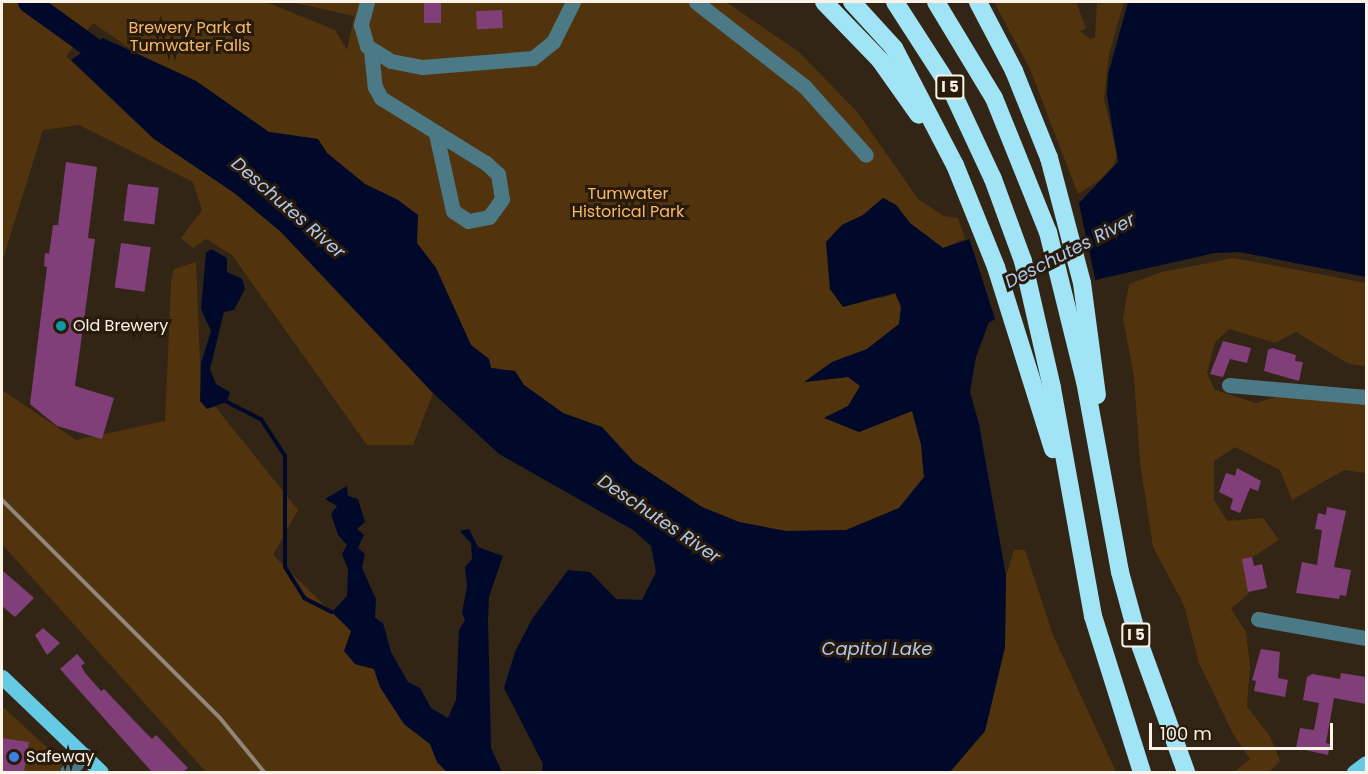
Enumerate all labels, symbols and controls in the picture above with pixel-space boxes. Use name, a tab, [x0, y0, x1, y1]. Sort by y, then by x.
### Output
park label: Brewery Park at Tumwater Falls	[128, 18, 252, 56]
road number: I 5	[935, 75, 965, 99]
water label: Deschutes River	[227, 153, 349, 263]
park label: Tumwater Historical Park	[572, 184, 684, 222]
water label: Deschutes River	[1001, 209, 1139, 293]
place label: Old Brewery	[73, 316, 168, 336]
marker: Old Brewery	[54, 319, 68, 333]
water label: Deschutes River	[594, 470, 724, 568]
road number: I 5	[1121, 623, 1151, 647]
water label: Capitol Lake	[822, 638, 932, 660]
scale bar	[1152, 711, 1336, 749]
text: 100 m	[1160, 721, 1212, 746]
place label: Safeway	[26, 747, 94, 767]
marker: Safeway	[7, 750, 21, 764]

